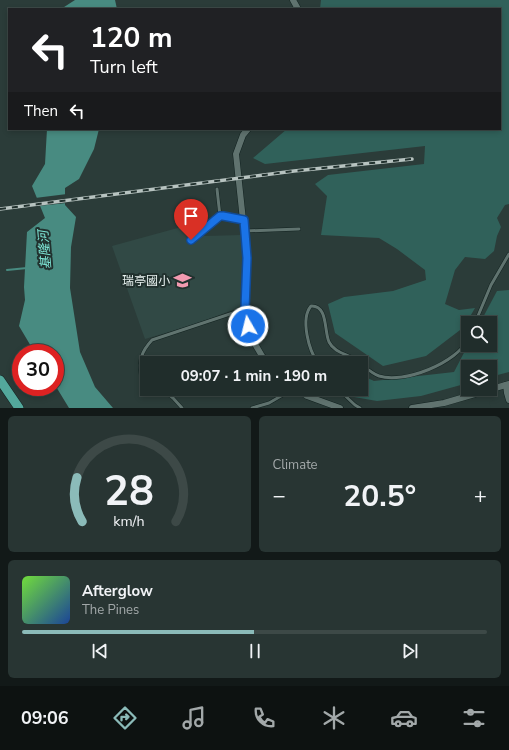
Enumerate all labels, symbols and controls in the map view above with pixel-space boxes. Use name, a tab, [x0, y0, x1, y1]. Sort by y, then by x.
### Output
text: 120 m	[90, 19, 173, 57]
icon: left	[24, 24, 76, 76]
text: Turn left	[90, 55, 158, 79]
icon: left	[66, 100, 88, 122]
text: Then	[24, 101, 58, 121]
pin	[174, 199, 208, 240]
icon: arrive	[180, 205, 202, 227]
water label: 基隆河	[34, 227, 56, 270]
school or university icon: 瑞亭國小	[173, 271, 193, 291]
place label: 瑞亭國小	[122, 273, 170, 289]
position arrow	[227, 305, 269, 347]
map controls	[461, 316, 497, 396]
button: search	[461, 316, 497, 352]
speed limit sign: 30	[12, 344, 64, 396]
button: layers	[461, 360, 497, 396]
text: 09:07 · 1 min · 190 m	[181, 366, 327, 386]
text: Climate	[273, 456, 318, 474]
text: 28	[104, 463, 154, 520]
text: 20.5°	[343, 476, 416, 517]
text: −	[273, 481, 286, 511]
text: +	[474, 481, 487, 511]
text: km/h	[114, 512, 145, 531]
text: Afterglow	[82, 581, 153, 601]
text: The Pines	[82, 601, 139, 619]
icon: previous	[89, 640, 111, 662]
icon: pause	[244, 640, 266, 662]
icon: next	[399, 640, 421, 662]
icon: directions	[111, 704, 139, 732]
icon: music	[180, 704, 208, 732]
icon: phone	[250, 704, 278, 732]
icon: climate	[320, 704, 348, 732]
icon: car	[390, 704, 418, 732]
icon: filters	[460, 704, 488, 732]
text: 09:06	[21, 706, 69, 730]

